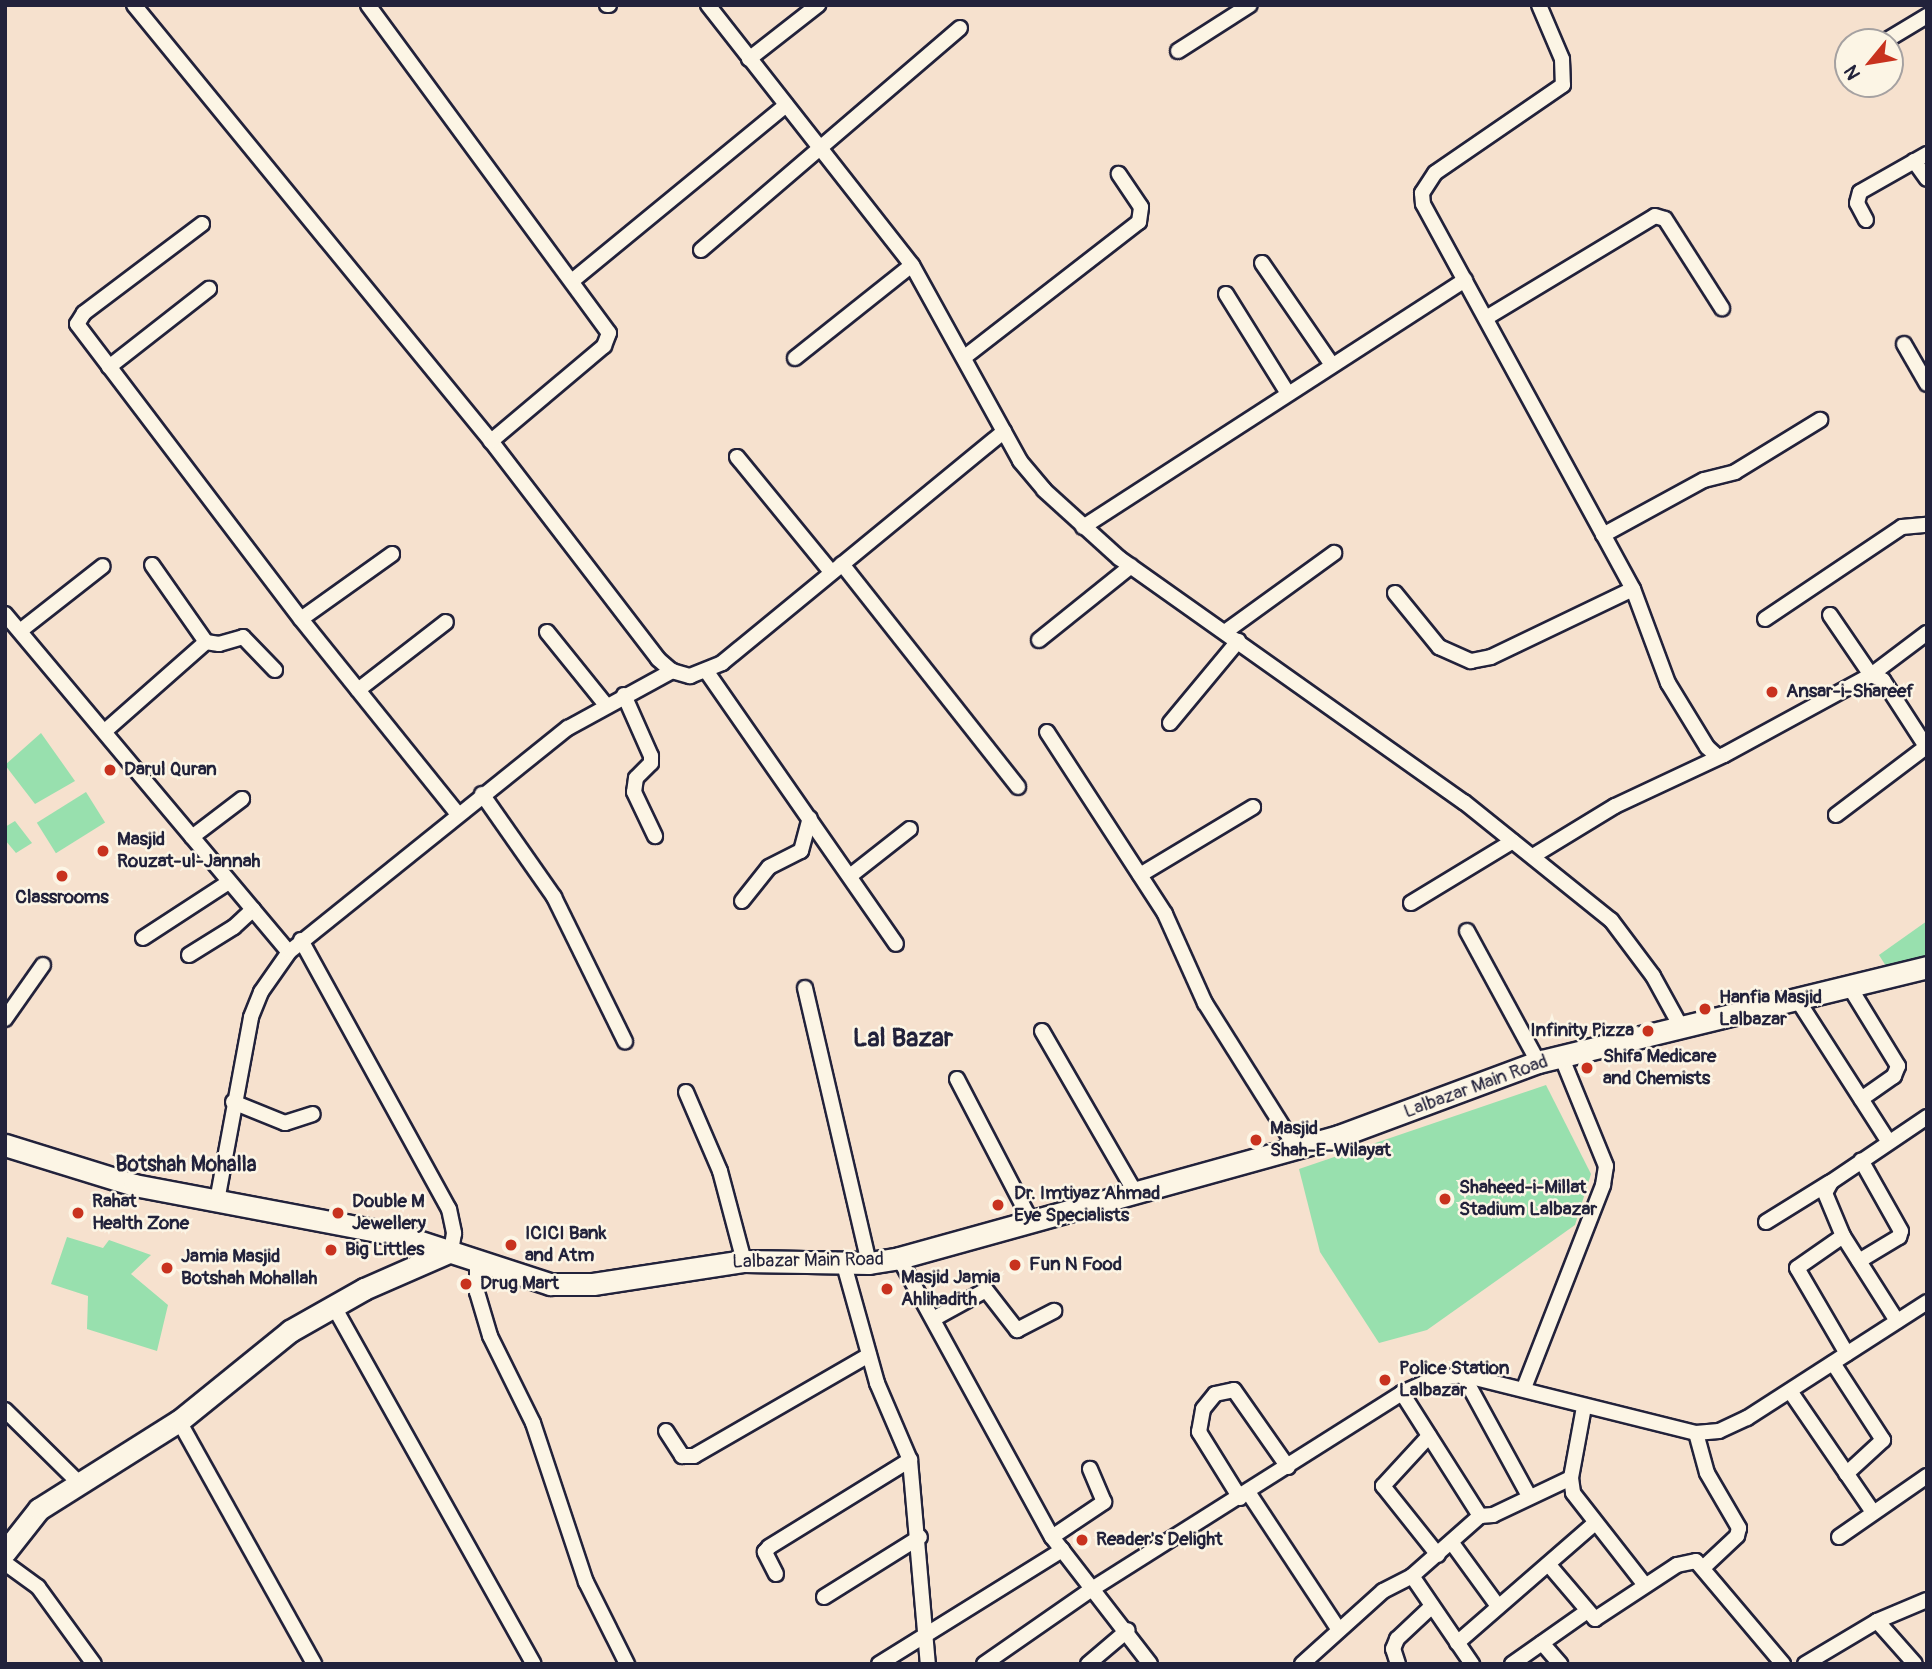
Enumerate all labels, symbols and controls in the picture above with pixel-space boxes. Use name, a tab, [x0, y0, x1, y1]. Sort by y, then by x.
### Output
north arrow	[1834, 28, 1904, 98]
text: N	[1839, 61, 1866, 84]
place label: Ansar-i-Shareef	[1786, 681, 1914, 703]
marker: Ansar-i-Shareef	[1764, 684, 1780, 700]
place label: Darul Quran	[124, 759, 217, 781]
marker: Darul Quran	[102, 762, 118, 778]
place label: Masjid Rouzat-ul-Jannah	[117, 829, 260, 873]
marker: Masjid Rouzat-ul-Jannah	[95, 843, 111, 859]
marker: Classrooms	[54, 868, 70, 884]
place label: Classrooms	[15, 887, 109, 909]
place label: Hanfia Masjid Lalbazar	[1719, 987, 1822, 1031]
marker: Hanfia Masjid Lalbazar	[1697, 1001, 1713, 1017]
place label: Infinity Pizza	[1530, 1020, 1634, 1042]
district label: Lal Bazar	[853, 1023, 953, 1055]
marker: Infinity Pizza	[1640, 1023, 1656, 1039]
place label: Shifa Medicare and Chemists	[1603, 1046, 1716, 1090]
street label: Lalbazar Main Road	[1401, 1050, 1551, 1124]
marker: Shifa Medicare and Chemists	[1577, 1058, 1597, 1078]
place label: Masjid Shah-E-Wilayat	[1270, 1118, 1391, 1162]
marker: Masjid Shah-E-Wilayat	[1248, 1132, 1264, 1148]
district label: Botshah Mohalla	[116, 1152, 256, 1178]
place label: Shaheed-i-Millat Stadium Lalbazar	[1459, 1177, 1597, 1221]
place label: Dr. Imtiyaz Ahmad Eye Specialists	[1014, 1183, 1160, 1227]
place label: Rahat Health Zone	[92, 1191, 189, 1235]
place label: Double M Jewellery	[352, 1191, 426, 1235]
marker: Shaheed-i-Millat Stadium Lalbazar	[1437, 1191, 1453, 1207]
marker: Dr. Imtiyaz Ahmad Eye Specialists	[988, 1195, 1008, 1215]
marker: Rahat Health Zone	[70, 1205, 86, 1221]
marker: Double M Jewellery	[330, 1205, 346, 1221]
place label: ICICI Bank and Atm	[525, 1223, 606, 1267]
marker: ICICI Bank and Atm	[503, 1237, 519, 1253]
place label: Big Littles	[345, 1239, 425, 1261]
marker: Big Littles	[323, 1242, 339, 1258]
place label: Jamia Masjid Botshah Mohallah	[181, 1246, 317, 1290]
street label: Lalbazar Main Road	[732, 1248, 884, 1274]
place label: Fun N Food	[1029, 1254, 1122, 1276]
marker: Fun N Food	[1007, 1257, 1023, 1273]
marker: Jamia Masjid Botshah Mohallah	[159, 1260, 175, 1276]
place label: Masjid Jamia Ahlihadith	[901, 1267, 1000, 1311]
place label: Drug Mart	[480, 1273, 559, 1295]
marker: Drug Mart	[458, 1276, 474, 1292]
marker: Masjid Jamia Ahlihadith	[879, 1281, 895, 1297]
place label: Police Station Lalbazar	[1399, 1358, 1510, 1402]
marker: Police Station Lalbazar	[1377, 1372, 1393, 1388]
place label: Reader's Delight	[1096, 1529, 1223, 1551]
marker: Reader's Delight	[1074, 1532, 1090, 1548]

